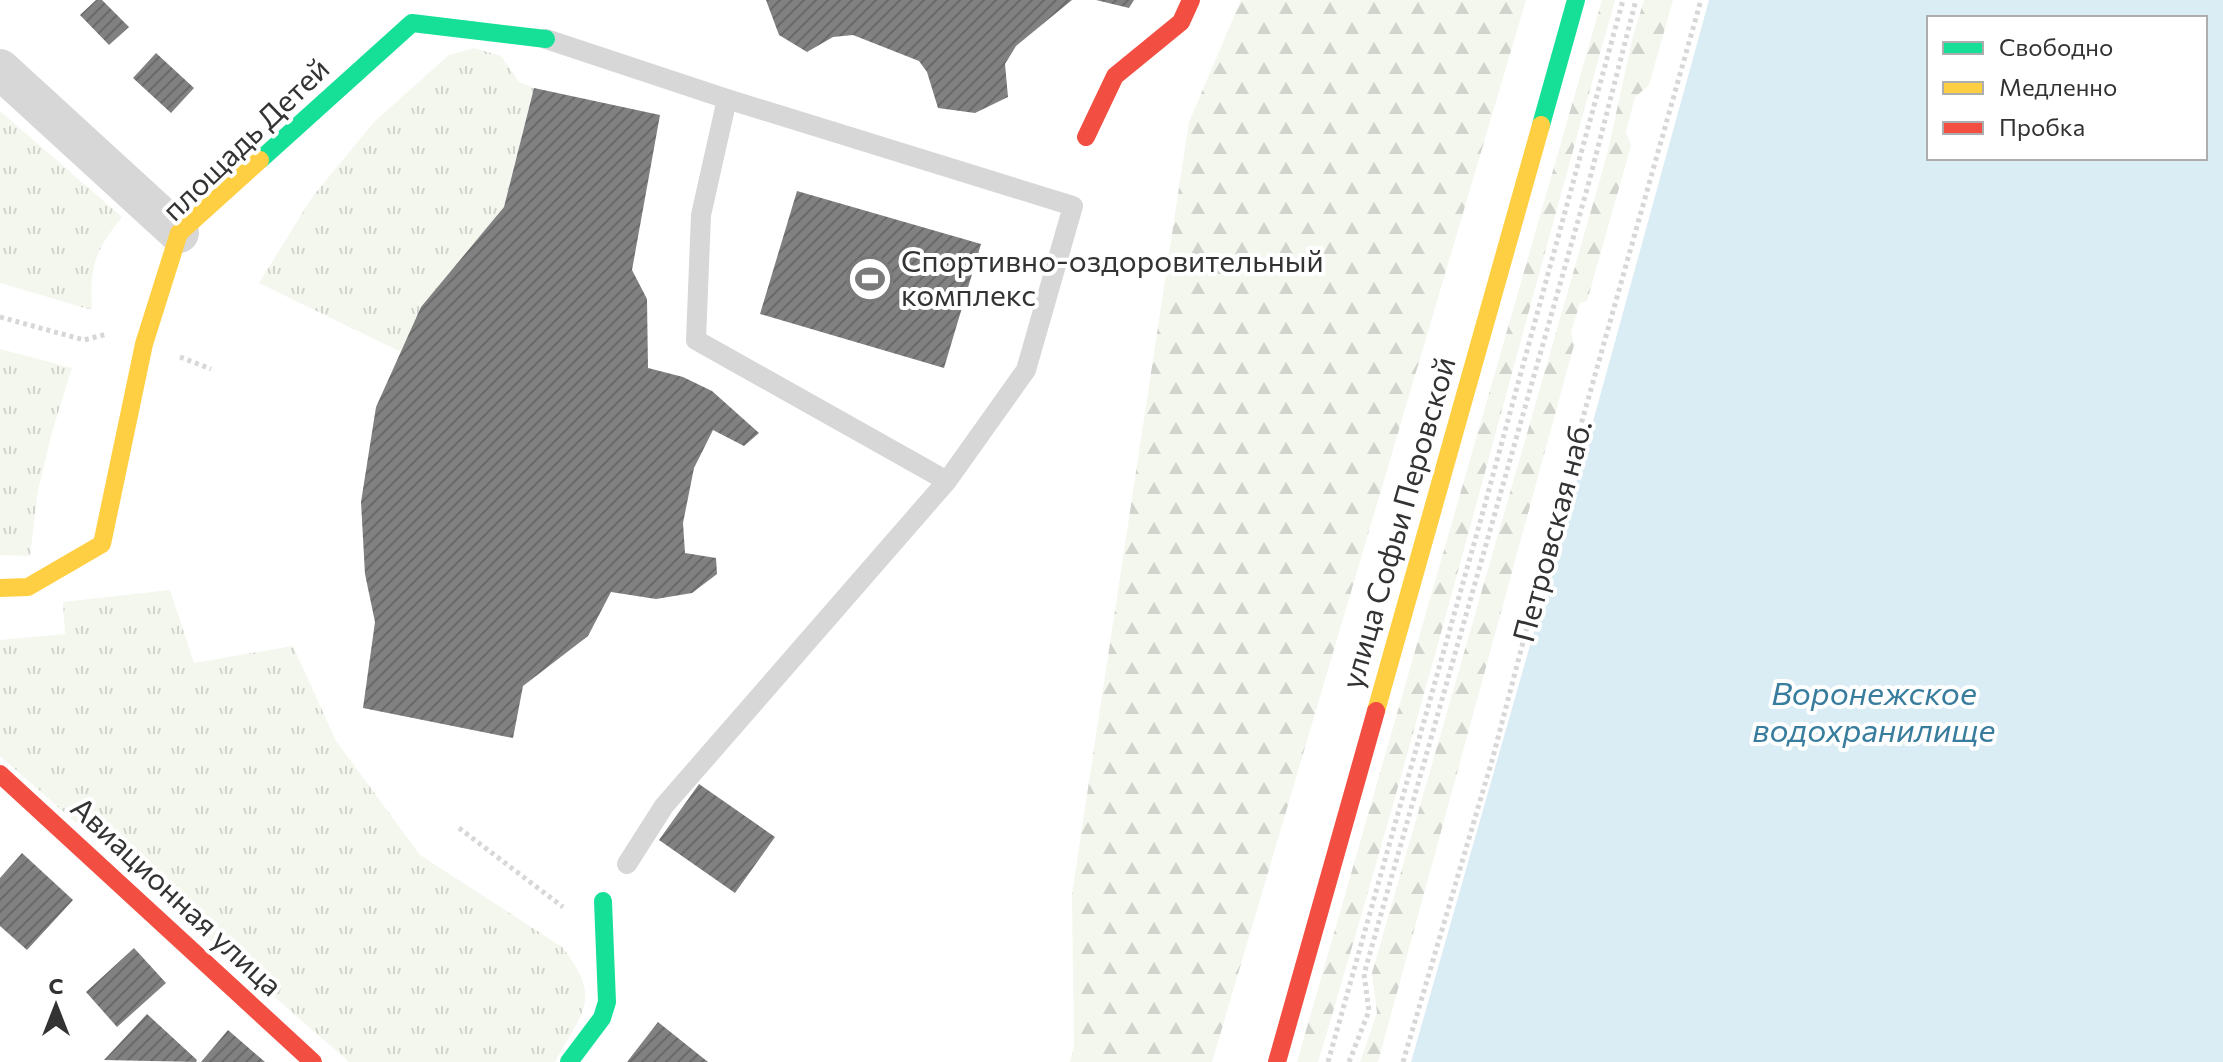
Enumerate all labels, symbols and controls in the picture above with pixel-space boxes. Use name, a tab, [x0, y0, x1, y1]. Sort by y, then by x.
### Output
legend	[1927, 16, 2207, 160]
text: Свободно	[1999, 32, 2113, 61]
street label: площадь Детей	[153, 49, 336, 227]
text: Медленно	[1999, 72, 2117, 101]
text: Пробка	[1999, 112, 2085, 141]
place label: Спортивно-оздоровительный комплекс	[901, 241, 1324, 312]
sports icon: Спортивно-оздоровительный комплекс	[846, 255, 894, 303]
street label: улица Софьи Перовской	[1332, 352, 1462, 692]
street label: Петровская наб.	[1503, 415, 1598, 646]
water label: Воронежское водохранилище	[1753, 672, 1995, 749]
street label: Авиационная улица	[64, 788, 291, 1003]
north arrow	[16, 966, 96, 1046]
text: С	[48, 972, 64, 999]

